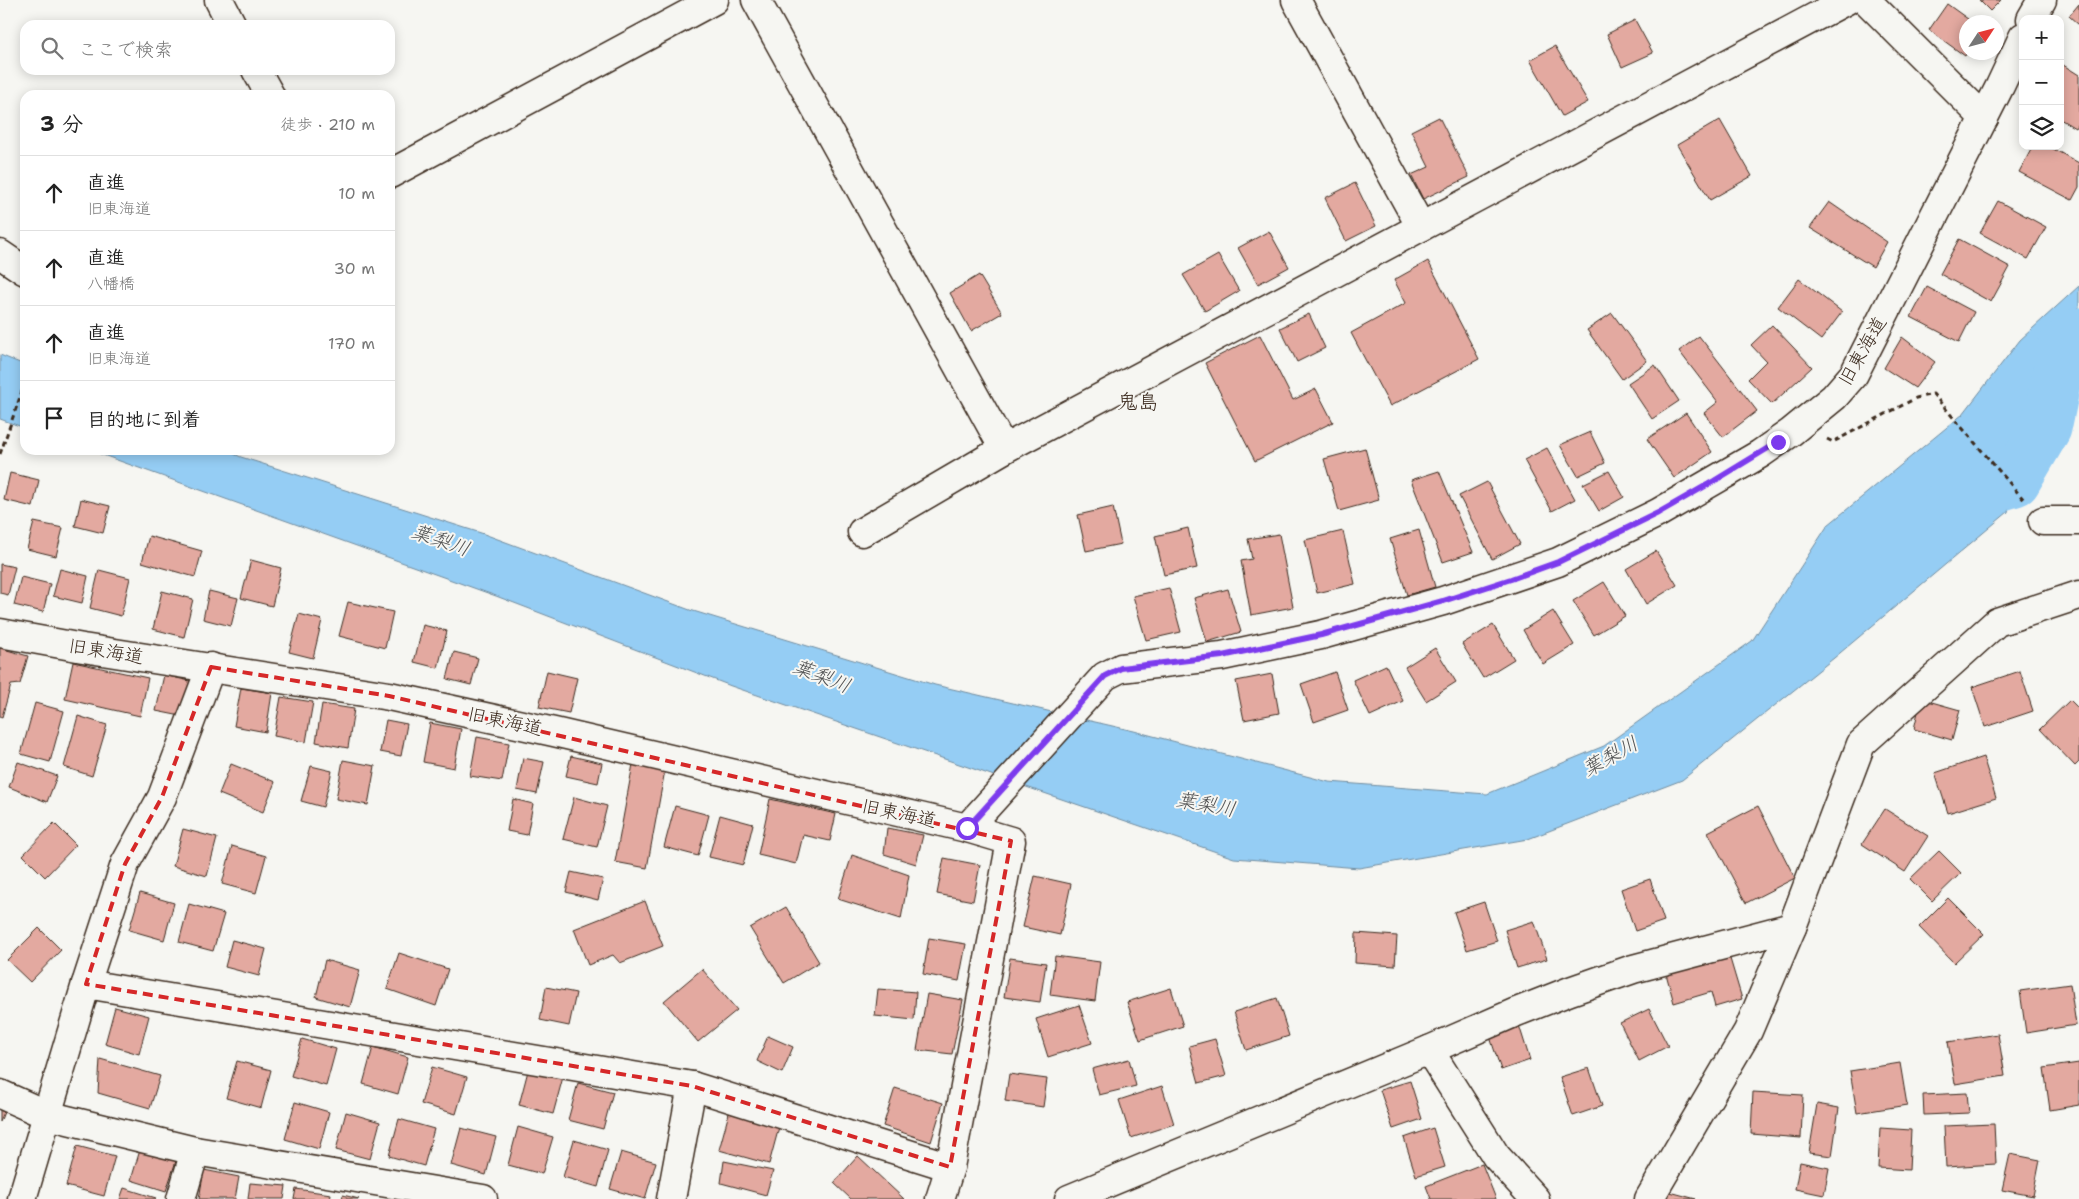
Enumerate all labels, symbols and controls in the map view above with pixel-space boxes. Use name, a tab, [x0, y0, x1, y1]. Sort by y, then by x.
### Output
north arrow	[1959, 15, 2004, 60]
map controls	[2019, 15, 2064, 150]
button: +	[2019, 15, 2064, 60]
search box	[20, 20, 395, 75]
icon: search	[38, 34, 66, 62]
text: ここで検索	[78, 37, 173, 62]
button: −	[2019, 60, 2064, 105]
button: layers	[2019, 105, 2064, 150]
text: 3 分	[40, 110, 83, 138]
text: 徒歩 · 210 m	[280, 114, 375, 135]
text: 直進	[87, 170, 125, 195]
icon: ahead	[40, 179, 68, 207]
text: 10 m	[338, 183, 375, 204]
text: 旧東海道	[87, 198, 151, 219]
text: 直進	[87, 245, 125, 270]
icon: ahead	[40, 254, 68, 282]
text: 30 m	[334, 258, 375, 279]
text: 八幡橋	[87, 273, 135, 294]
street label: 旧東海道	[1832, 312, 1892, 390]
text: 直進	[87, 320, 125, 345]
icon: ahead	[40, 329, 68, 357]
text: 170 m	[328, 333, 375, 354]
text: 旧東海道	[87, 348, 151, 369]
district label: 鬼島	[1117, 388, 1159, 416]
icon: arrive	[40, 404, 68, 432]
text: 目的地に到着	[87, 407, 201, 432]
route end	[1767, 431, 1790, 454]
water label: 葉梨川	[408, 518, 474, 562]
street label: 旧東海道	[67, 633, 145, 669]
water label: 葉梨川	[789, 653, 855, 699]
street label: 旧東海道	[465, 701, 545, 741]
water label: 葉梨川	[1577, 730, 1643, 782]
water label: 葉梨川	[1174, 786, 1238, 822]
street label: 旧東海道	[859, 793, 939, 833]
route start	[956, 817, 979, 840]

